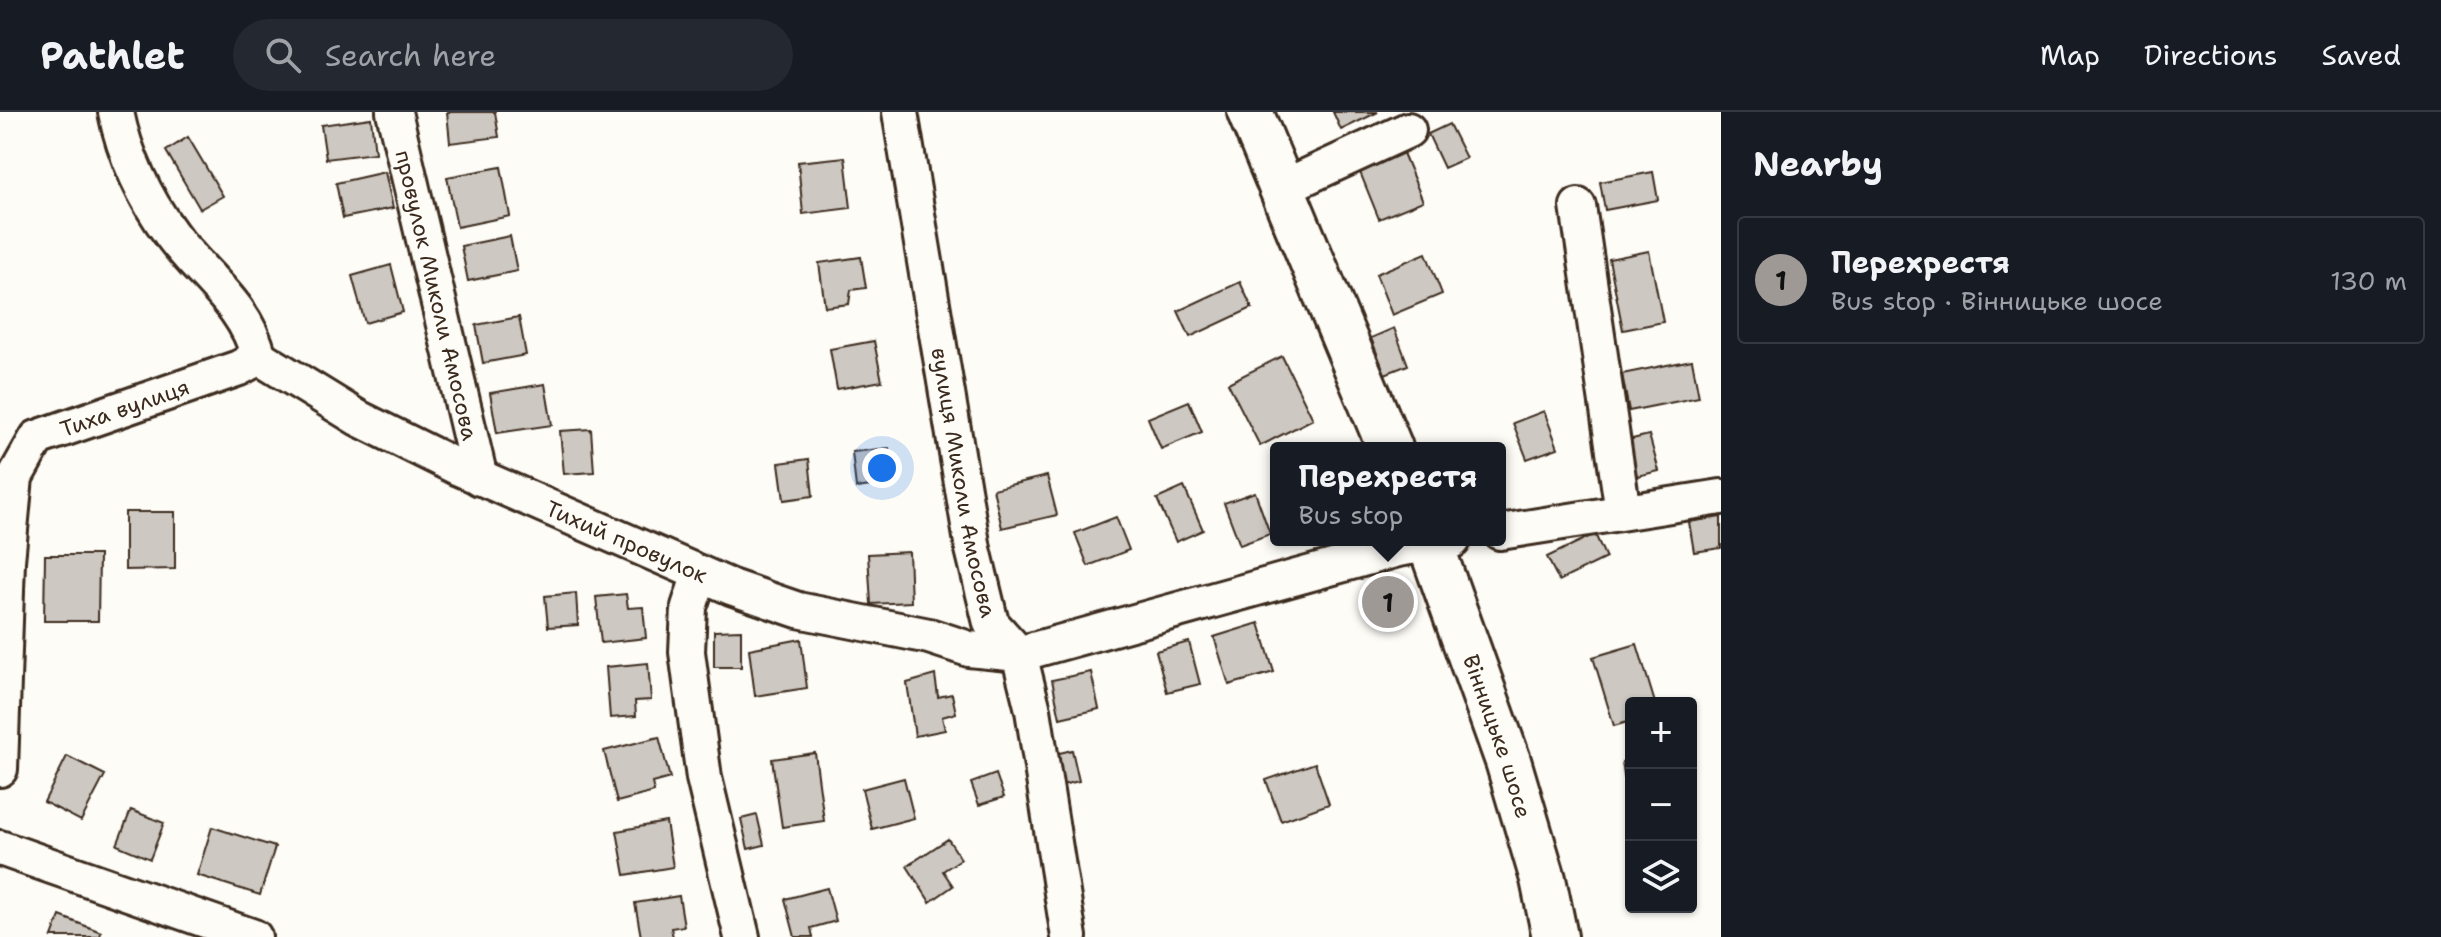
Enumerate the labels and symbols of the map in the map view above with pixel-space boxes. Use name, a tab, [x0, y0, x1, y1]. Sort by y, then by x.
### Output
street label: провулок Миколи Амосова	[388, 147, 485, 443]
street label: вулиця Миколи Амосова	[925, 345, 1003, 621]
street label: Тиха вулиця	[56, 372, 193, 444]
your location	[862, 448, 902, 488]
street label: Тихий провулок	[541, 494, 712, 590]
pin: 1	[1362, 572, 1414, 632]
street label: Вінницьке шосе	[1456, 651, 1538, 822]

